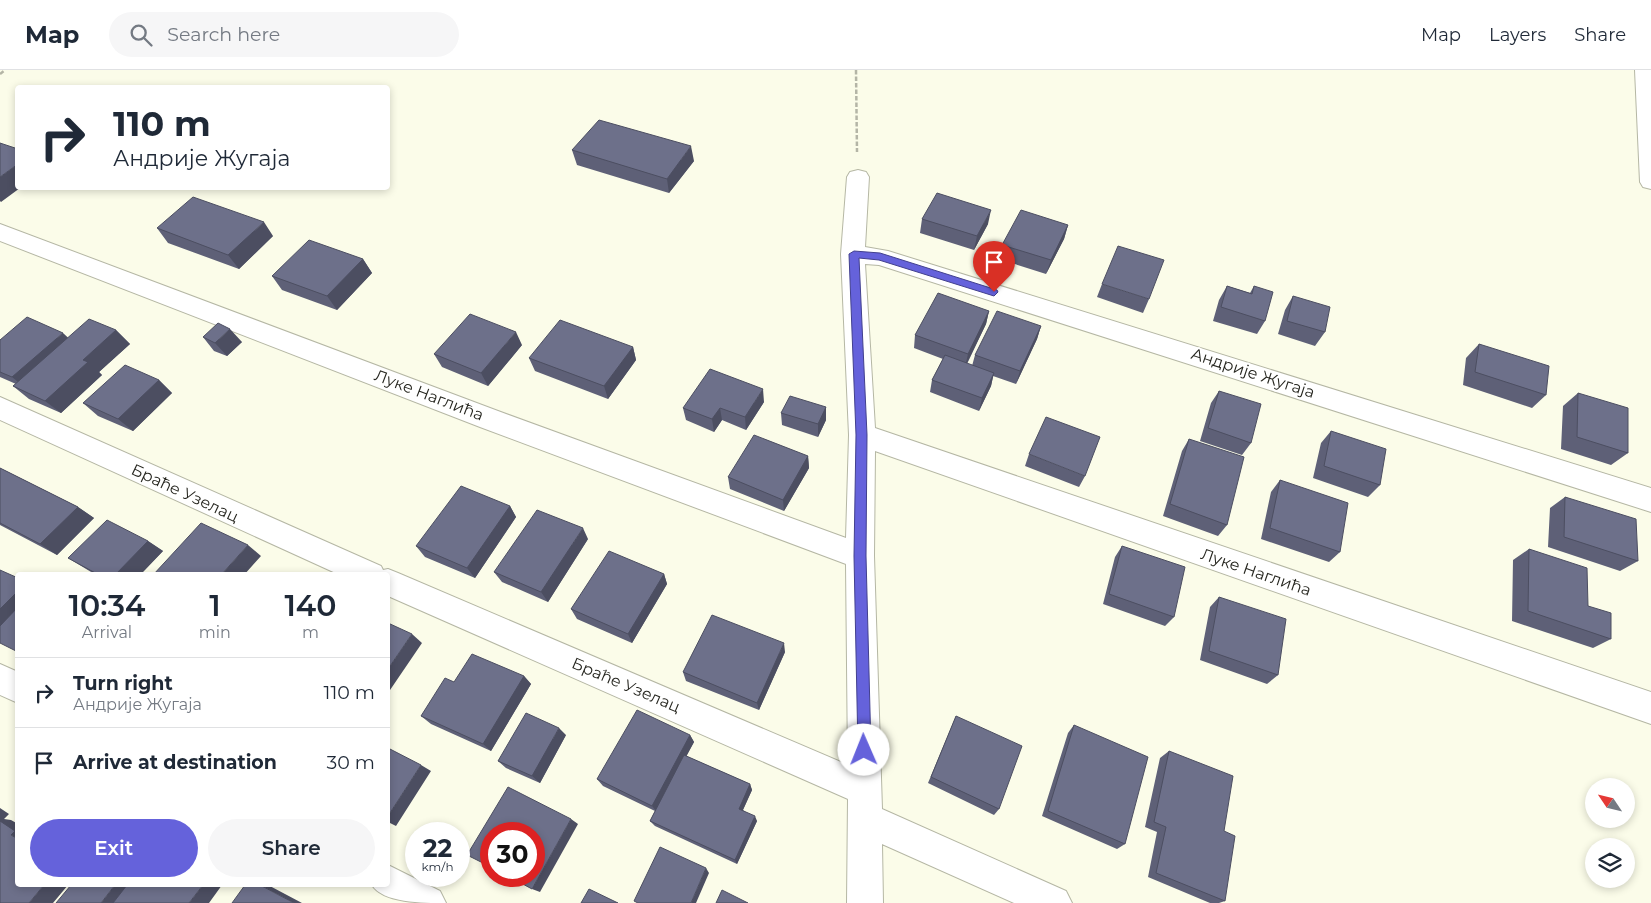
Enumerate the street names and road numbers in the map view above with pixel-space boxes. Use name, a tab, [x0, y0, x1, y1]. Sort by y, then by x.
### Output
street label: Андрије Жугаја	[1189, 344, 1317, 402]
street label: Луке Наглића	[372, 365, 486, 425]
street label: Браће Узелац	[128, 460, 242, 526]
street label: Луке Наглића	[1198, 544, 1314, 600]
street label: Браће Узелац	[569, 654, 683, 716]

